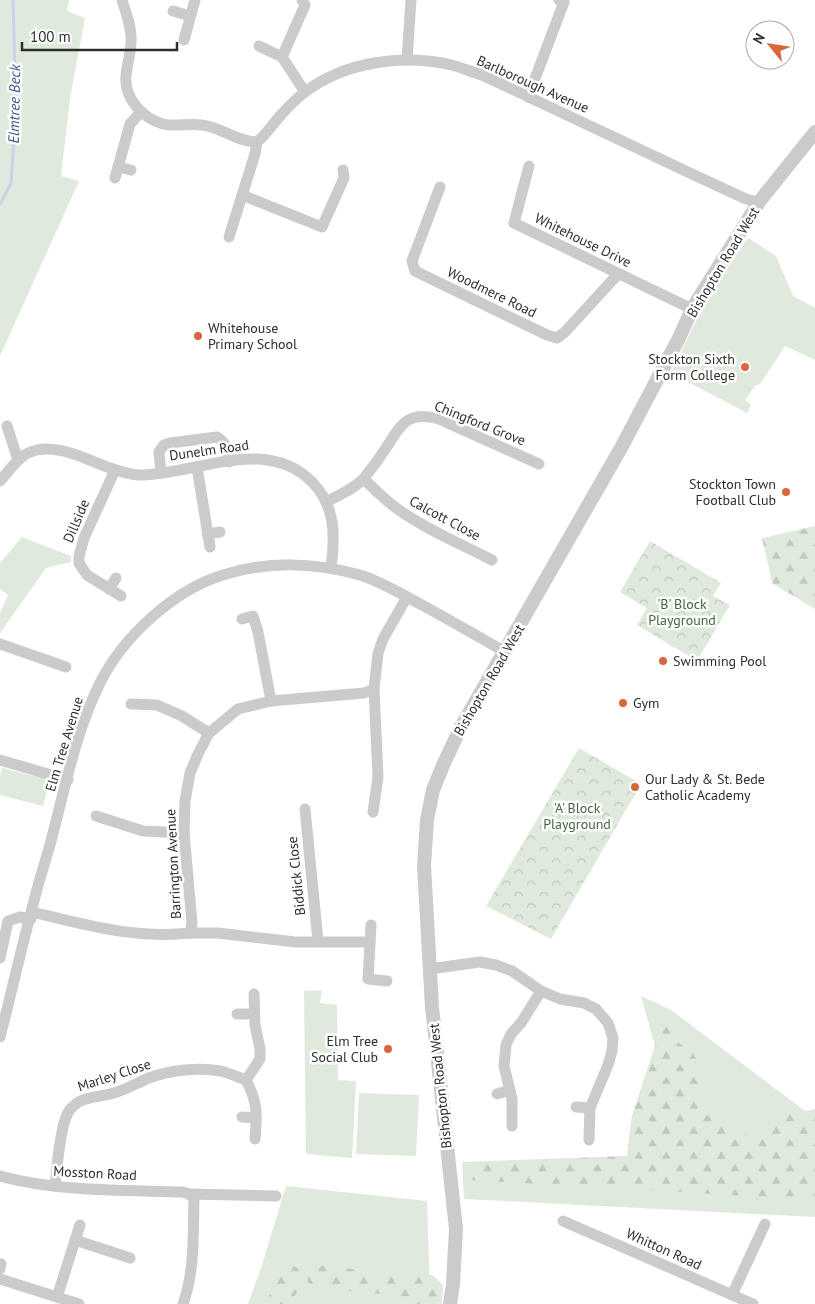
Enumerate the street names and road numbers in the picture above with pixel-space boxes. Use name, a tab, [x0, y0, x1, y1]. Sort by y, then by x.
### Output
street label: Barlborough Avenue	[474, 51, 592, 117]
street label: Bishopton Road West	[683, 203, 763, 321]
street label: Whitehouse Drive	[532, 209, 634, 271]
street label: Woodmere Road	[444, 263, 540, 321]
street label: Chingford Grove	[432, 397, 528, 449]
street label: Dunelm Road	[168, 435, 250, 465]
street label: Calcott Close	[406, 492, 484, 544]
street label: Dillside	[59, 497, 93, 545]
street label: Bishopton Road West	[450, 621, 528, 739]
street label: Elm Tree Avenue	[41, 694, 87, 794]
street label: Barrington Avenue	[161, 808, 185, 920]
street label: Biddick Close	[283, 835, 309, 917]
street label: Bishopton Road West	[424, 1022, 456, 1150]
street label: Marley Close	[75, 1055, 153, 1095]
street label: Mosston Road	[53, 1162, 137, 1184]
street label: Whitton Road	[623, 1224, 705, 1274]

